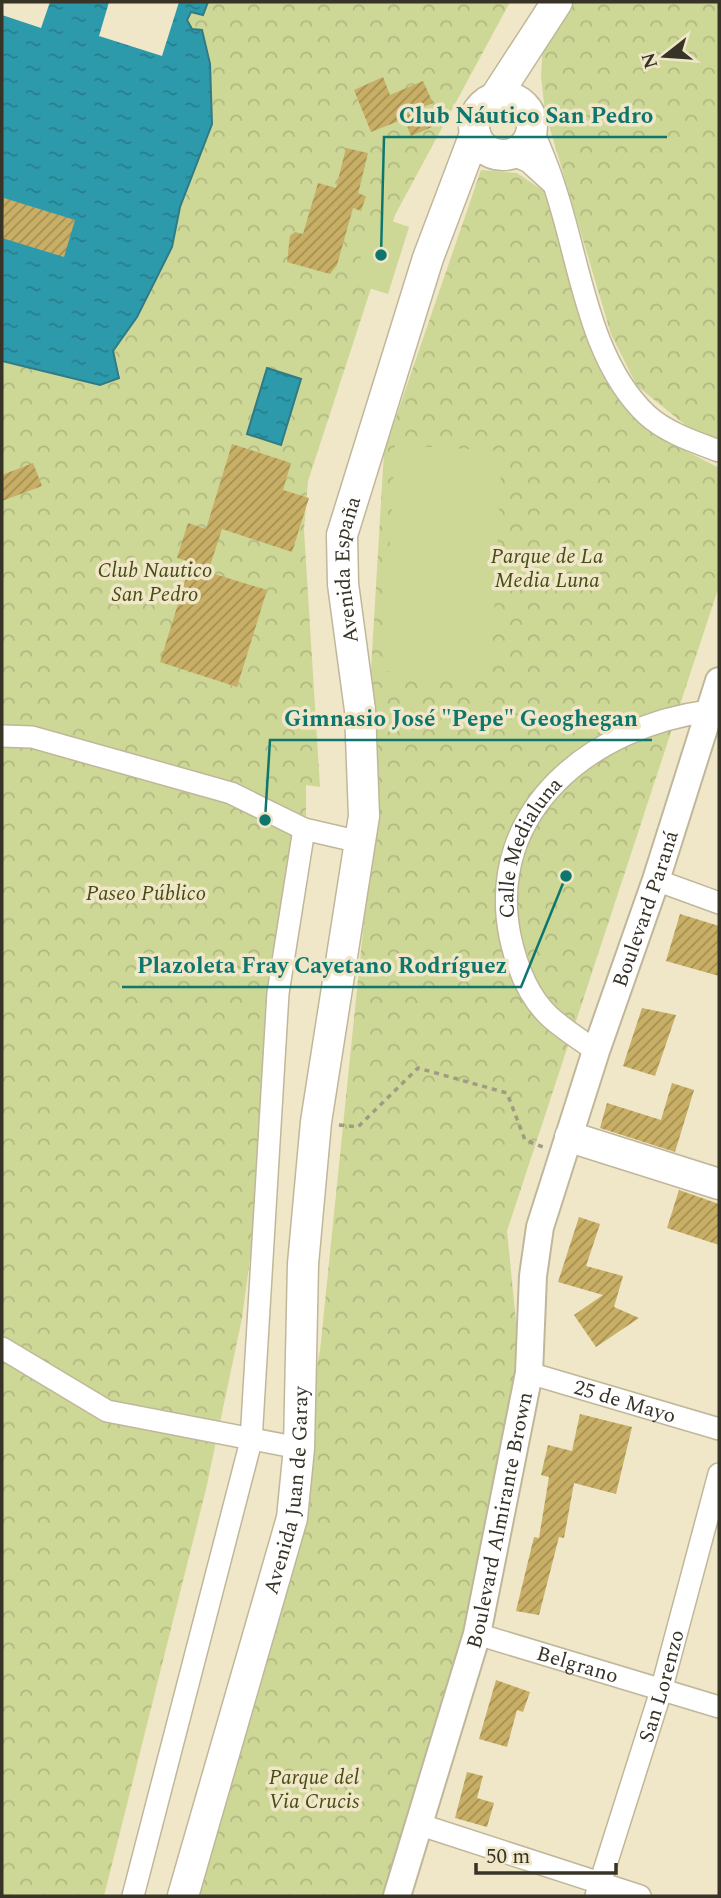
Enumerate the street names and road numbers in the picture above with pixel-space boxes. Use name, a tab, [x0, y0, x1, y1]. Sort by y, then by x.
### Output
street label: Avenida España	[326, 492, 370, 645]
street label: Calle Medialuna	[491, 769, 571, 919]
street label: Boulevard Paraná	[605, 826, 688, 992]
street label: 25 de Mayo	[570, 1372, 680, 1432]
street label: Avenida Juan de Garay	[256, 1385, 317, 1599]
street label: Boulevard Almirante Brown	[458, 1389, 542, 1653]
street label: San Lorenzo	[631, 1626, 694, 1747]
street label: Belgrano	[532, 1638, 622, 1693]

